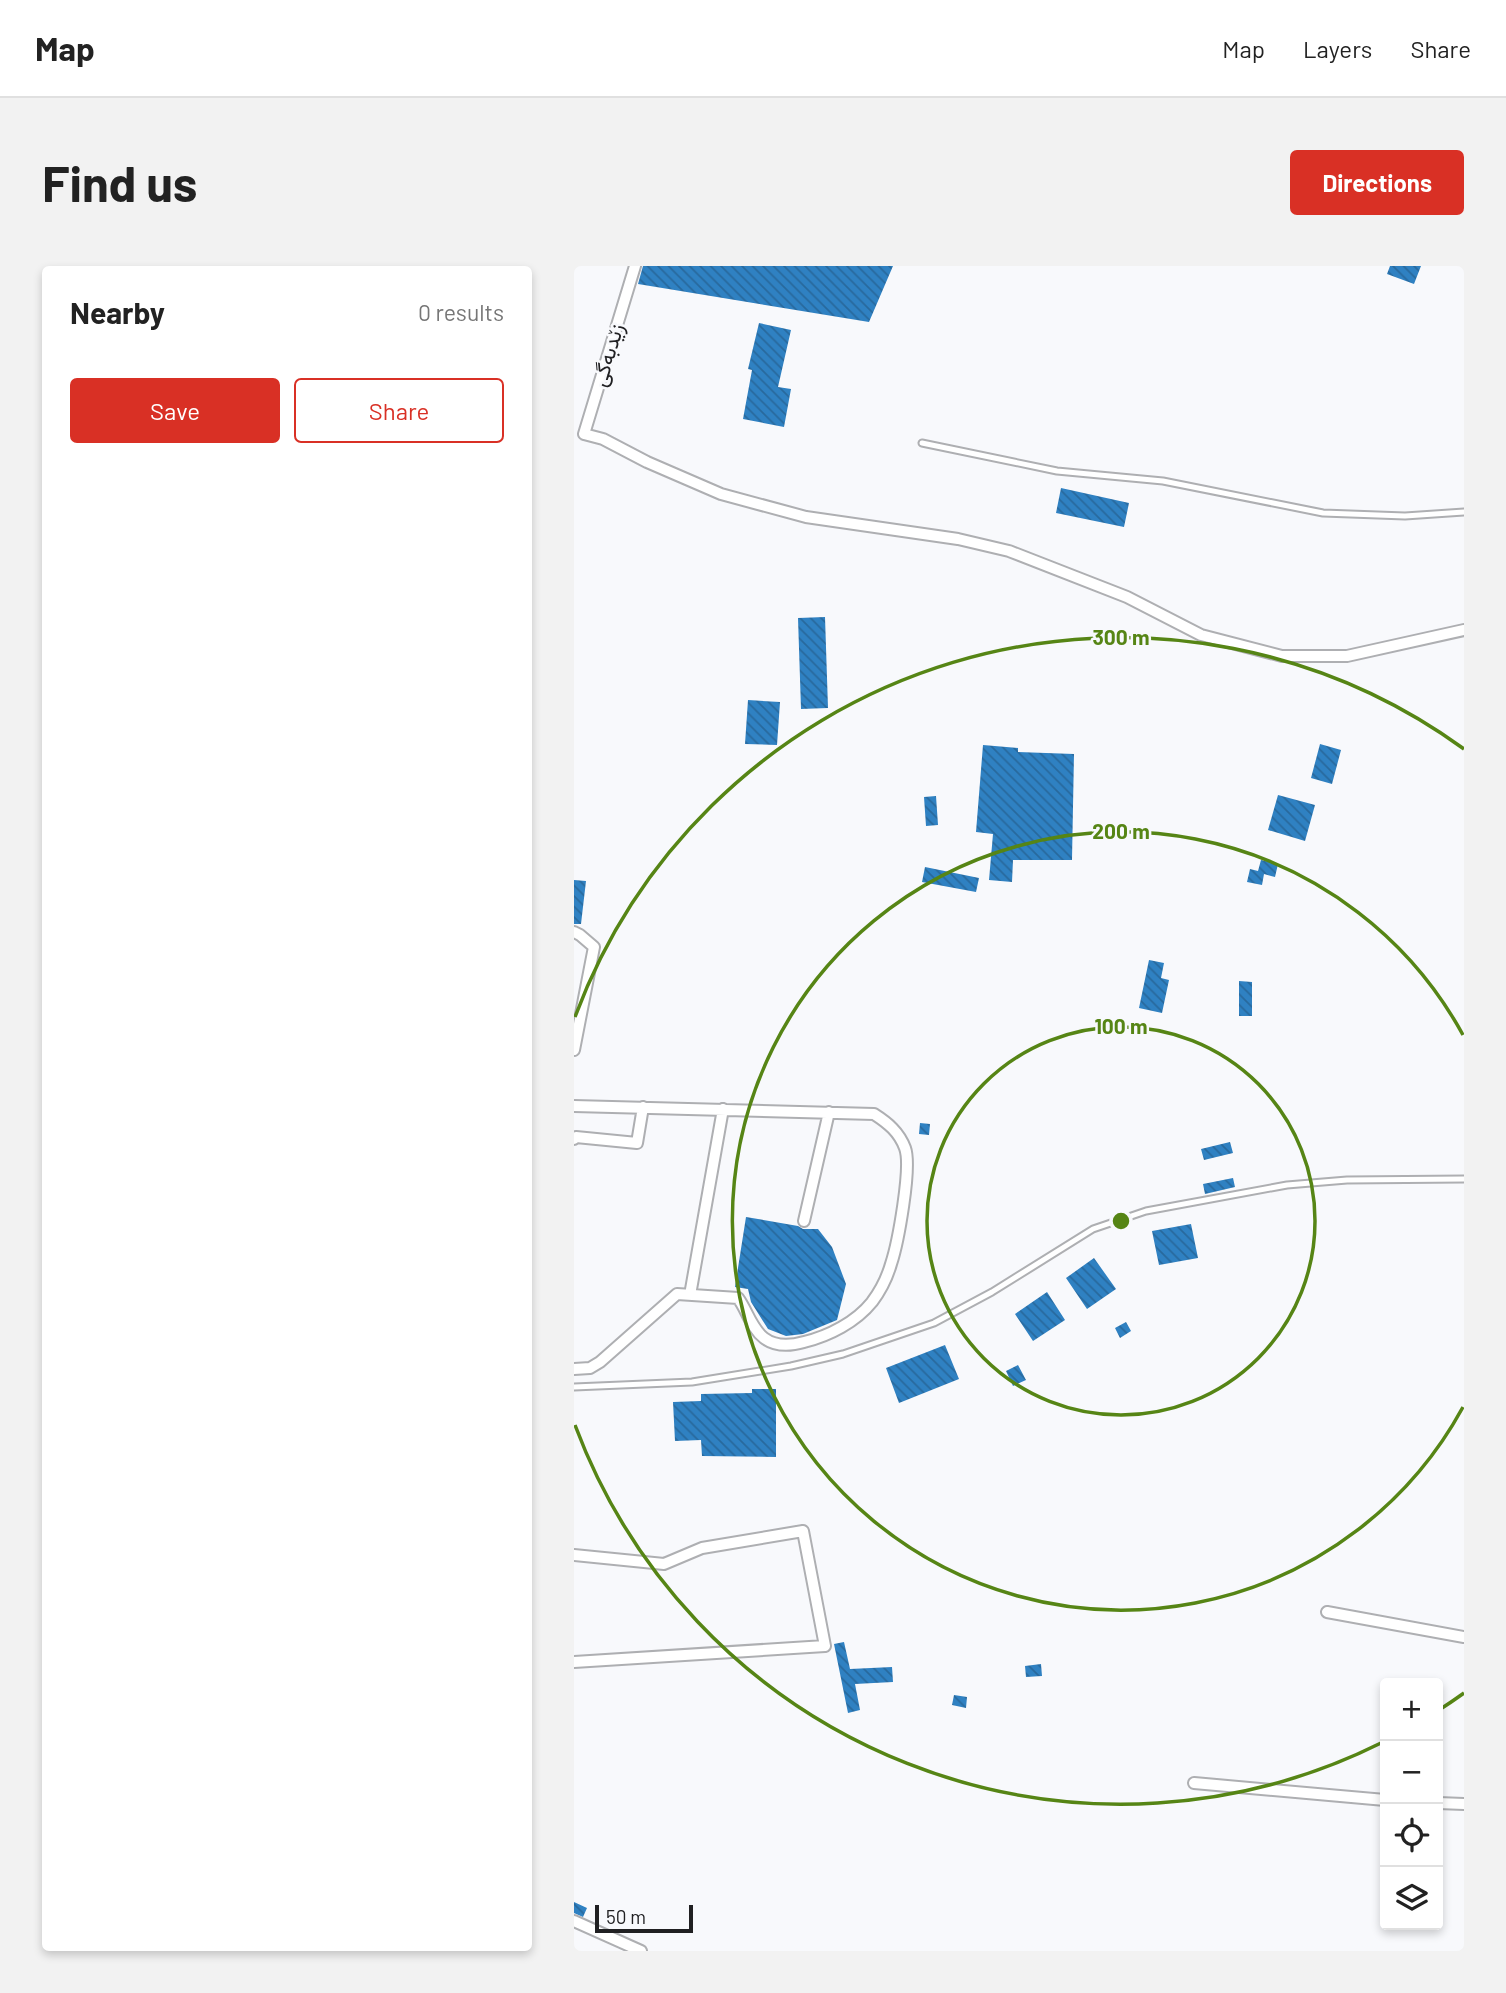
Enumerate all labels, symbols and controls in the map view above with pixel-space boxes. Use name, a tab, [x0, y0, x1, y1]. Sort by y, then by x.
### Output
text: Map	[35, 28, 95, 68]
text: Map	[1222, 34, 1265, 63]
text: Layers	[1303, 34, 1372, 63]
text: Share	[1410, 34, 1471, 63]
button: Directions	[1290, 150, 1464, 215]
text: Find us	[42, 153, 197, 212]
text: Nearby	[70, 294, 165, 330]
text: 0 results	[418, 298, 504, 326]
street label: زێدبەگی	[585, 320, 630, 390]
button: Save	[70, 378, 280, 443]
button: Share	[294, 378, 504, 443]
text: 300 m	[1092, 624, 1150, 649]
text: 200 m	[1092, 818, 1150, 843]
text: 100 m	[1094, 1013, 1148, 1038]
centre of rings	[1109, 1209, 1133, 1233]
map controls	[1380, 1678, 1443, 1930]
button: +	[1380, 1678, 1443, 1741]
button: −	[1380, 1741, 1443, 1804]
button: locate	[1380, 1804, 1443, 1867]
button: layers	[1380, 1867, 1443, 1930]
scale bar	[595, 1902, 693, 1934]
text: 50 m	[606, 1905, 646, 1928]

